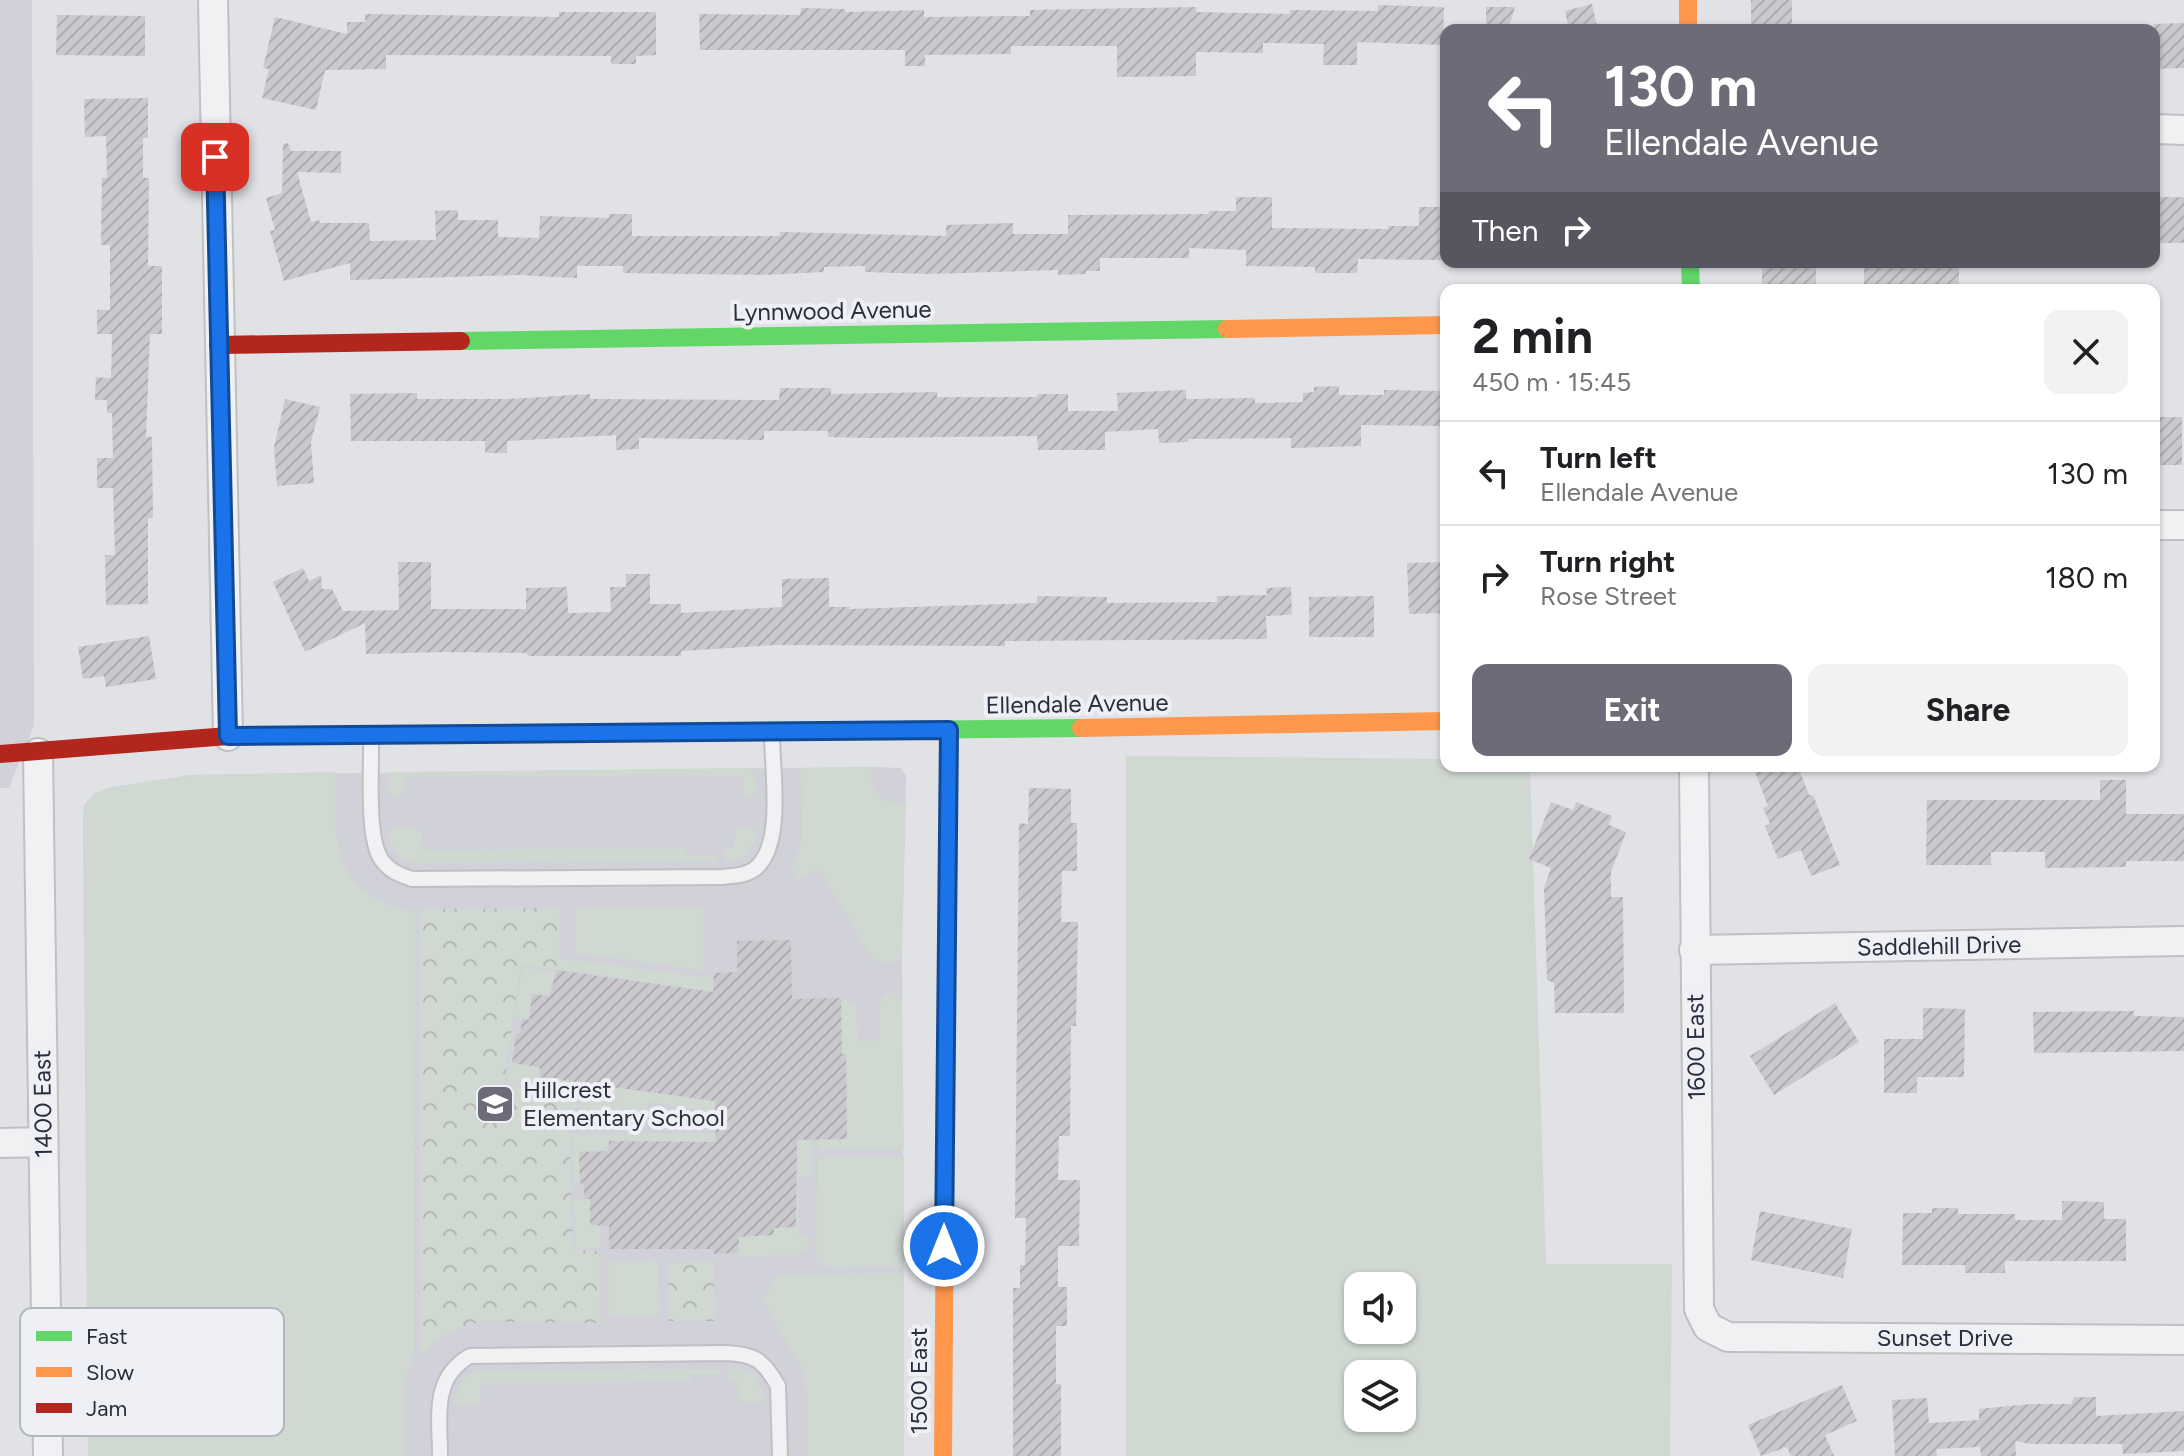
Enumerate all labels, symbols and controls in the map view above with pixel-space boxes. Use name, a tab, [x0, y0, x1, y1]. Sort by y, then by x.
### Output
text: 130 m	[1604, 53, 1757, 120]
icon: left	[1472, 56, 1576, 160]
text: Ellendale Avenue	[1604, 121, 1879, 164]
pin	[181, 123, 249, 191]
icon: arrive	[193, 135, 237, 179]
icon: right	[1554, 208, 1598, 252]
text: Then	[1472, 212, 1538, 249]
street label: Lynnwood Avenue	[732, 294, 932, 327]
text: 2 min	[1472, 307, 1593, 365]
button: close	[2044, 310, 2128, 394]
text: 450 m · 15:45	[1472, 366, 1631, 398]
text: Turn left	[1540, 439, 1657, 476]
icon: left	[1472, 451, 1516, 495]
text: 130 m	[2047, 455, 2128, 492]
text: Ellendale Avenue	[1540, 476, 1738, 508]
text: Turn right	[1540, 543, 1675, 580]
icon: right	[1472, 555, 1516, 599]
text: 180 m	[2045, 559, 2128, 596]
text: Rose Street	[1540, 580, 1677, 612]
button: Exit	[1472, 664, 1792, 756]
button: Share	[1808, 664, 2128, 756]
street label: Ellendale Avenue	[985, 687, 1169, 720]
street label: Saddlehill Drive	[1857, 930, 2021, 961]
street label: 1600 East	[1680, 993, 1711, 1101]
street label: 1400 East	[27, 1050, 58, 1158]
place label: Hillcrest Elementary School	[523, 1075, 725, 1132]
school or university icon: Hillcrest Elementary School	[474, 1083, 516, 1125]
position arrow	[902, 1204, 986, 1288]
map controls	[1344, 1272, 1416, 1432]
button: sound	[1344, 1272, 1416, 1344]
legend	[20, 1308, 284, 1436]
text: Fast	[86, 1323, 128, 1350]
street label: Sunset Drive	[1877, 1323, 2013, 1352]
street label: 1500 East	[904, 1327, 933, 1435]
text: Slow	[86, 1359, 135, 1386]
button: layers	[1344, 1360, 1416, 1432]
text: Jam	[86, 1395, 127, 1422]

